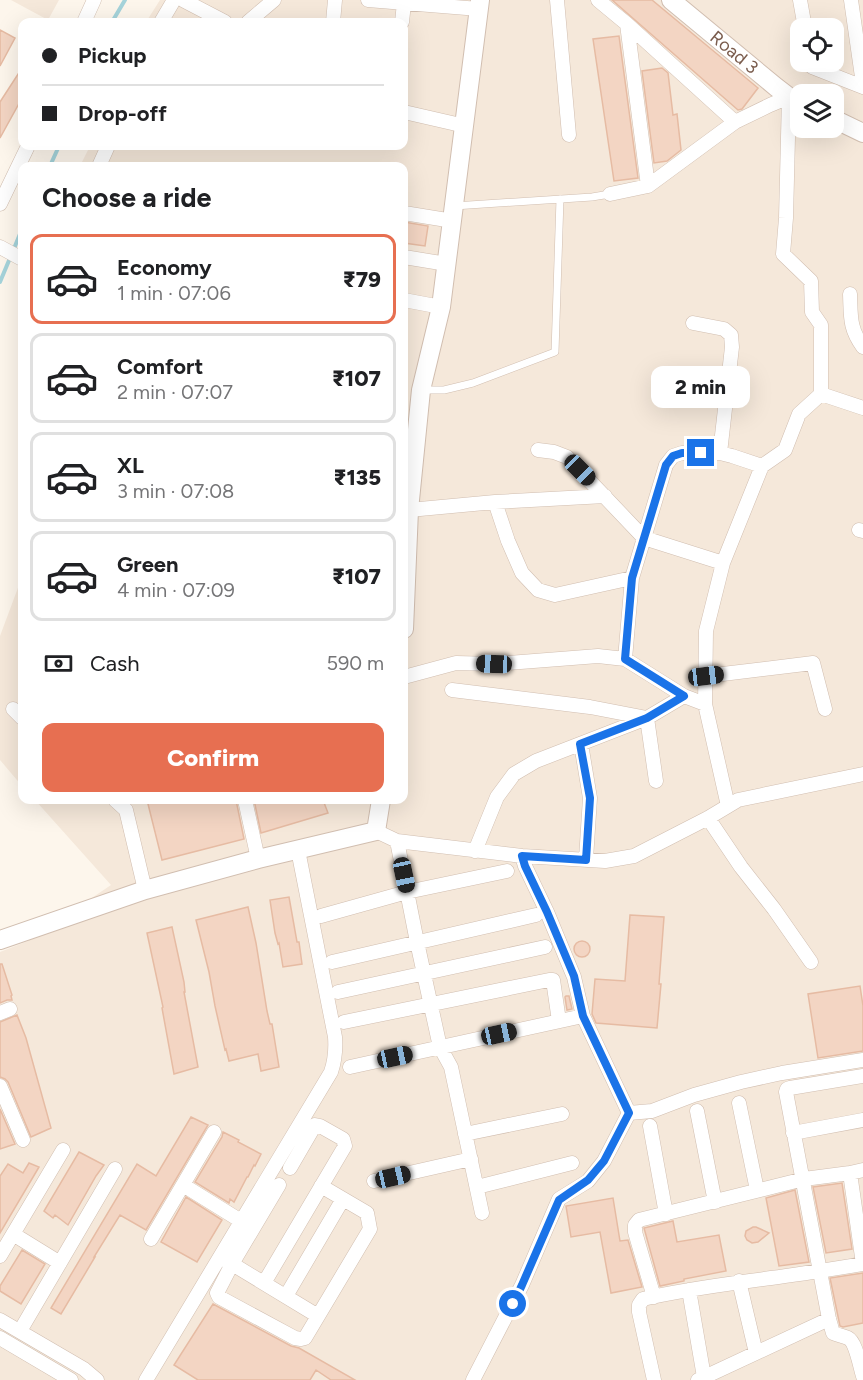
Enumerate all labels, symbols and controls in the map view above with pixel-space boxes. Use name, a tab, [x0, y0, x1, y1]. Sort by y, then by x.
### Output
map controls	[790, 18, 844, 138]
button: locate	[790, 18, 844, 72]
street label: Road 3	[706, 26, 763, 79]
text: Pickup	[78, 42, 147, 69]
button: layers	[790, 84, 844, 138]
text: Drop-off	[78, 100, 167, 127]
text: Choose a ride	[42, 181, 211, 214]
icon: car	[45, 252, 99, 306]
text: Economy	[117, 254, 212, 281]
text: ₹79	[343, 266, 381, 293]
text: 1 min · 07:06	[117, 281, 231, 305]
icon: car	[45, 351, 99, 405]
text: Comfort	[117, 353, 203, 380]
text: ₹107	[332, 365, 381, 392]
callout: 2 min	[652, 366, 750, 408]
text: 2 min	[675, 375, 726, 399]
text: 2 min · 07:07	[117, 380, 233, 404]
route end	[687, 439, 714, 466]
icon: car	[45, 450, 99, 504]
car	[561, 451, 599, 489]
text: XL	[117, 452, 144, 479]
text: ₹135	[333, 464, 381, 491]
text: 3 min · 07:08	[117, 479, 234, 503]
icon: car	[45, 549, 99, 603]
text: Green	[117, 551, 179, 578]
text: ₹107	[332, 563, 381, 590]
text: 4 min · 07:09	[117, 578, 235, 602]
icon: cash	[42, 647, 75, 680]
text: Cash	[90, 650, 140, 677]
text: 590 m	[326, 651, 384, 675]
car	[476, 654, 512, 674]
car	[687, 665, 725, 687]
button: Confirm	[42, 723, 384, 792]
car	[391, 856, 417, 894]
car	[480, 1021, 518, 1047]
car	[376, 1044, 414, 1070]
car	[373, 1164, 413, 1190]
route start	[499, 1290, 526, 1317]

